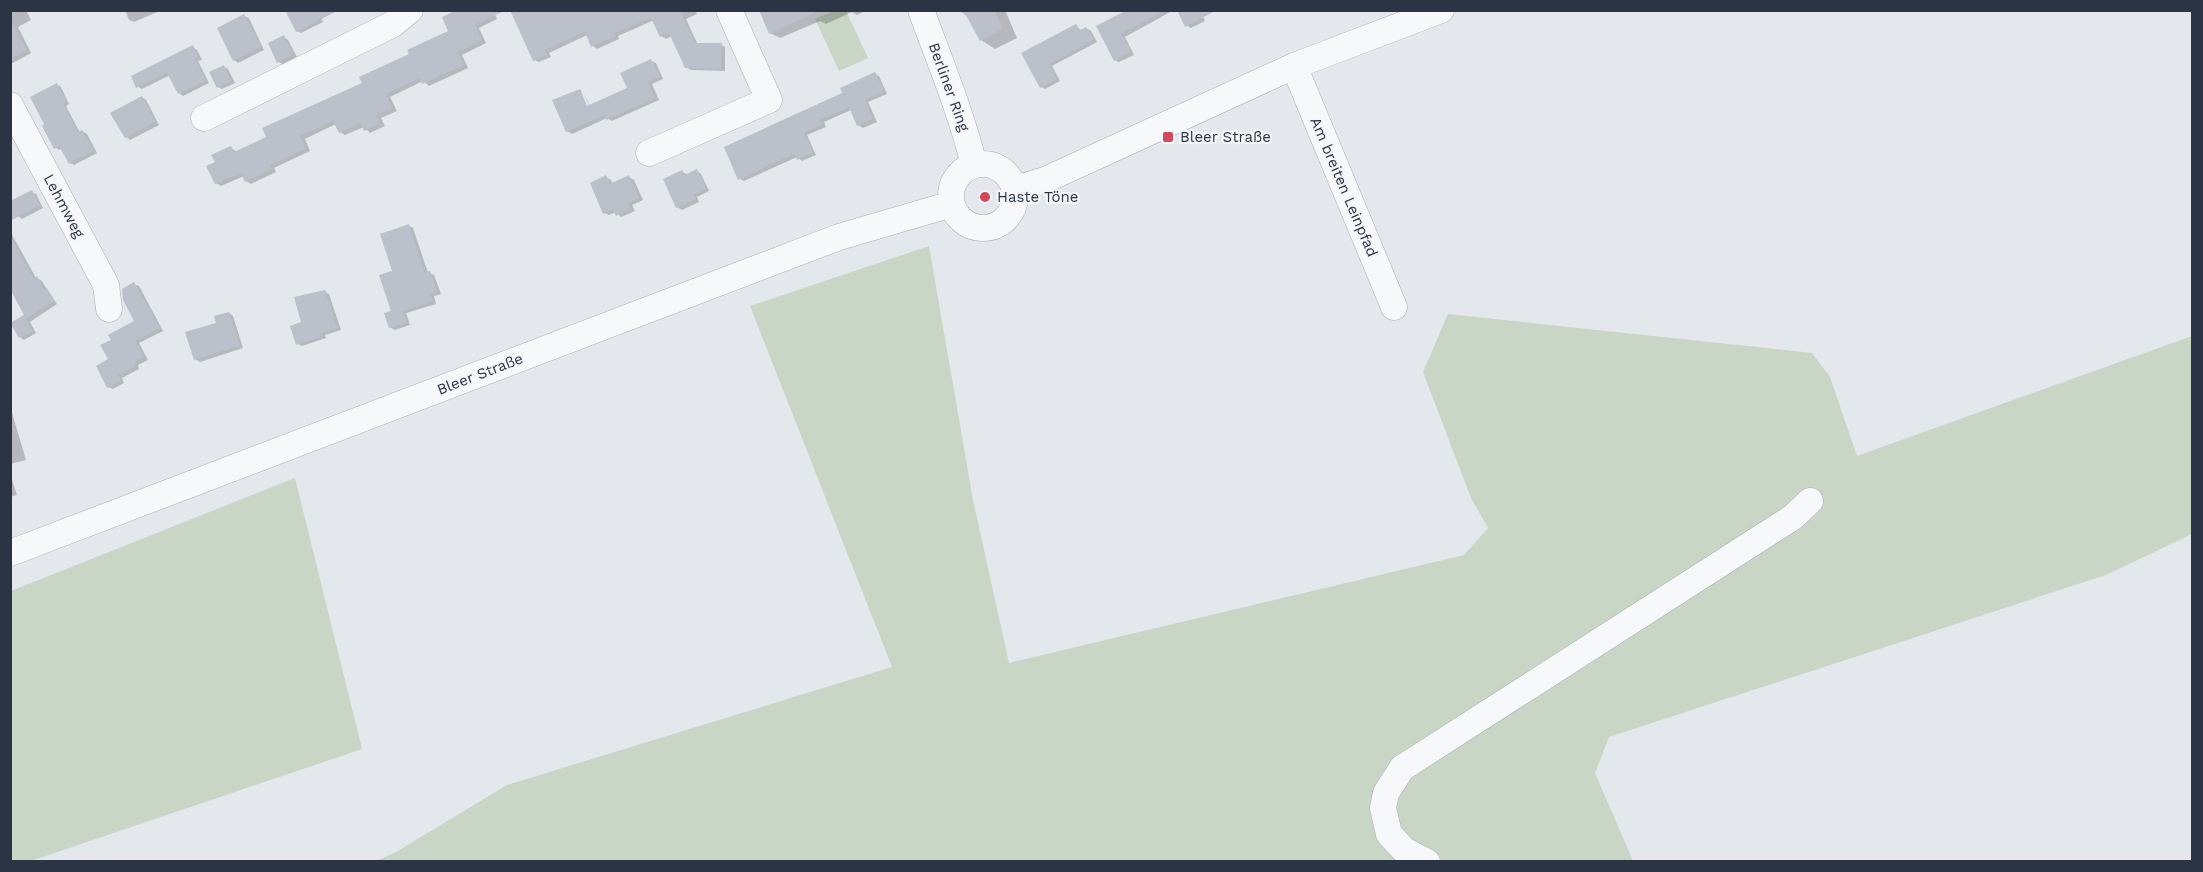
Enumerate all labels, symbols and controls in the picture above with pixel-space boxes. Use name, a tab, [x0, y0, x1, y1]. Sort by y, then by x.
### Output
street label: Berliner Ring	[925, 40, 973, 134]
street label: Am breiten Leinpfad	[1306, 115, 1382, 259]
place label: Bleer Straße	[1180, 128, 1271, 146]
marker: Bleer Straße	[1161, 130, 1175, 144]
street label: Lehmweg	[40, 171, 88, 241]
place label: Haste Töne	[997, 188, 1078, 206]
marker: Haste Töne	[978, 190, 992, 204]
street label: Bleer Straße	[434, 349, 526, 399]

